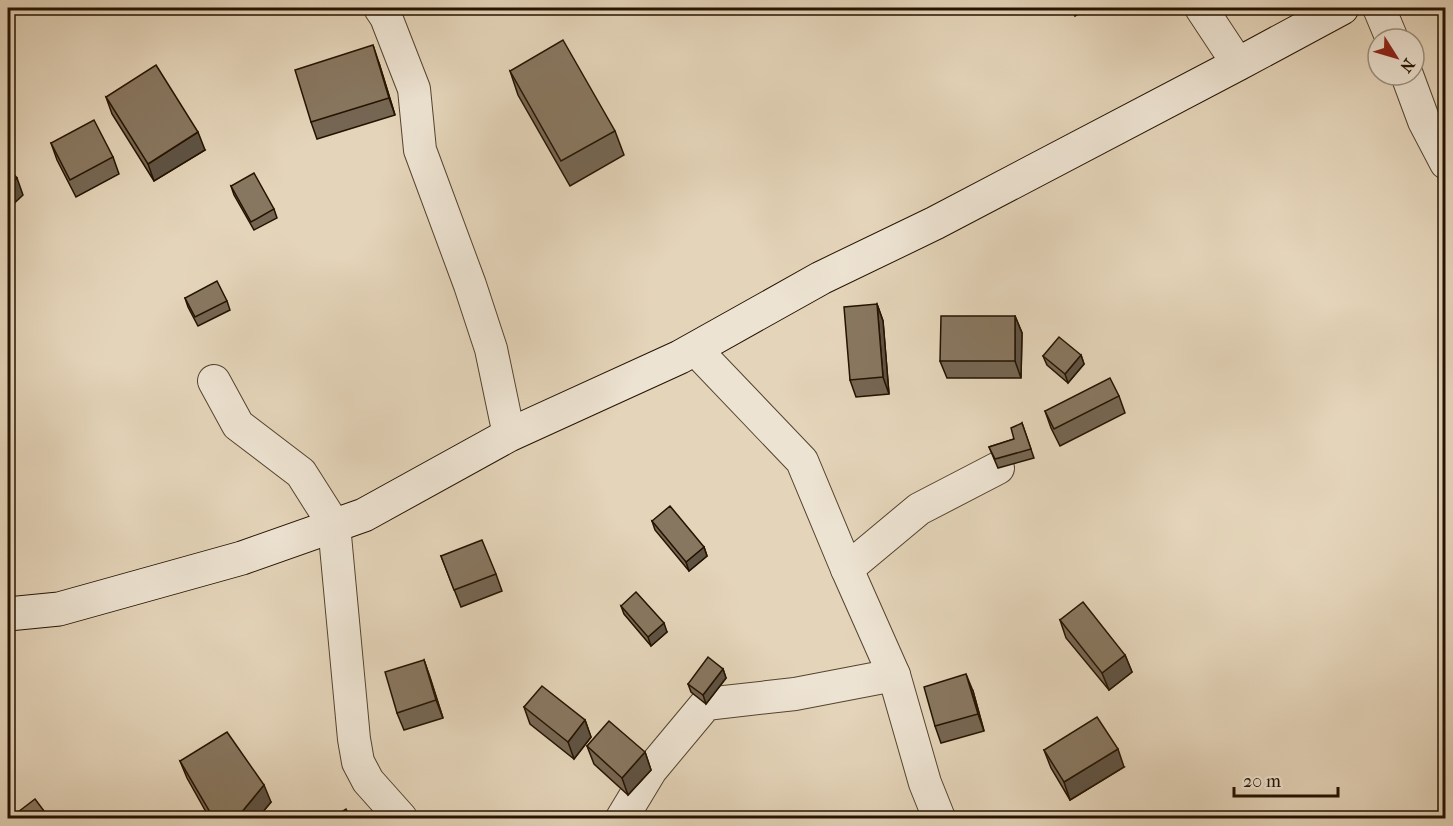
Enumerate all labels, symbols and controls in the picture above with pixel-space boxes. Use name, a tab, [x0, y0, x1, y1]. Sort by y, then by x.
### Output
north arrow	[1366, 27, 1426, 87]
text: N	[1396, 55, 1419, 77]
scale bar	[1234, 760, 1338, 798]
text: 20 m	[1243, 771, 1281, 792]

